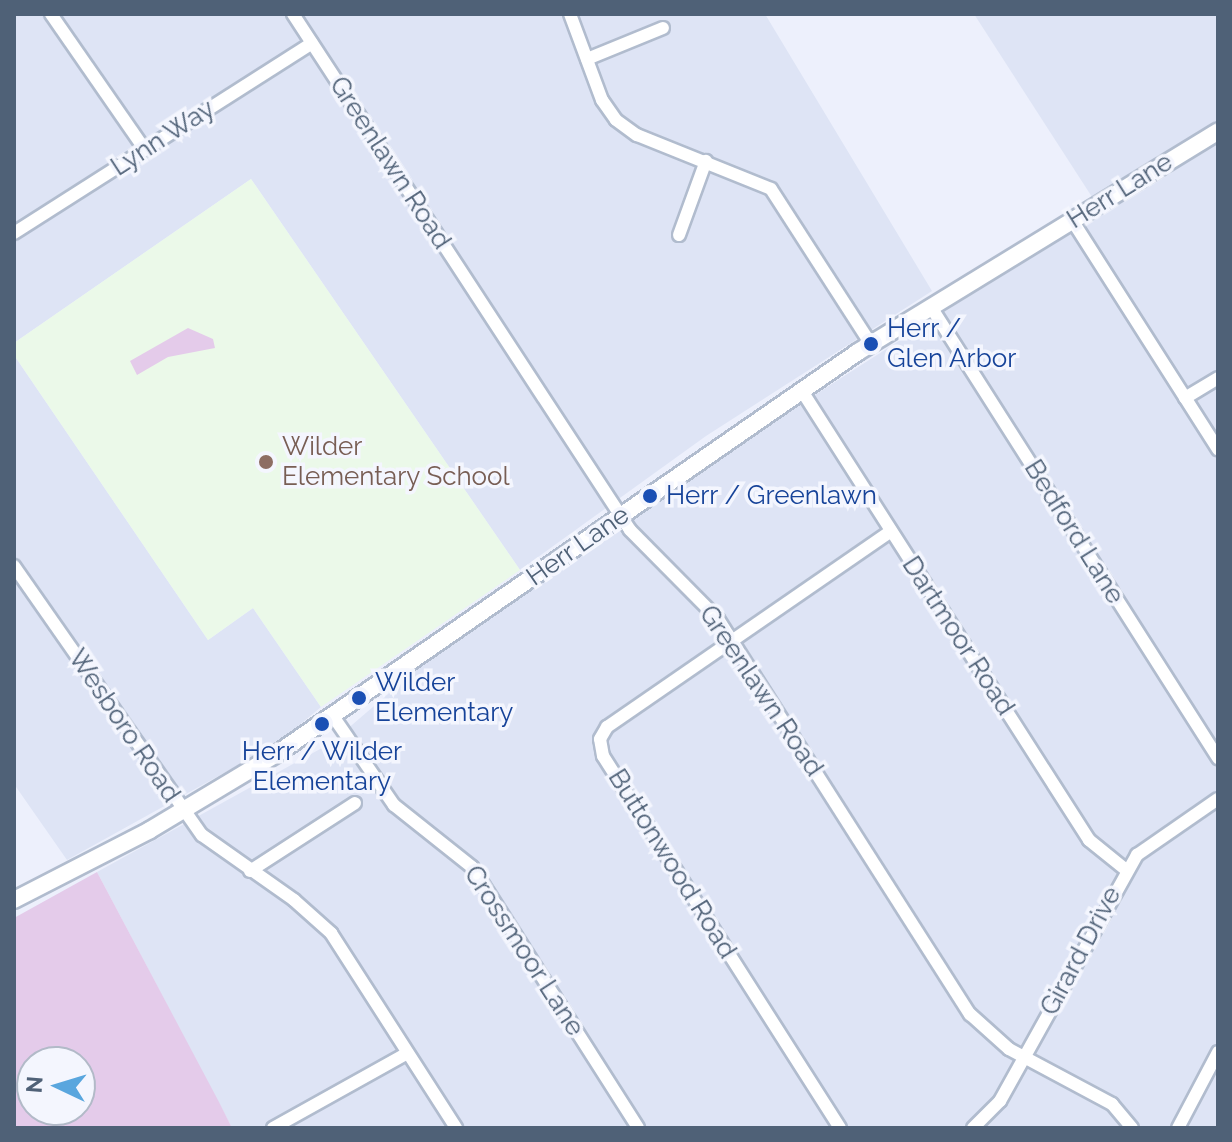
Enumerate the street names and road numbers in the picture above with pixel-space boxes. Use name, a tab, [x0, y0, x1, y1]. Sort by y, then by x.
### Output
street label: Greenlawn Road	[323, 71, 457, 255]
street label: Lynn Way	[105, 93, 221, 183]
street label: Herr Lane	[1061, 146, 1179, 236]
street label: Bedford Lane	[1017, 454, 1131, 610]
street label: Herr Lane	[520, 499, 636, 593]
street label: Dartmoor Road	[895, 551, 1021, 721]
street label: Greenlawn Road	[692, 600, 830, 782]
street label: Wesboro Road	[61, 644, 187, 808]
street label: Buttonwood Road	[601, 764, 743, 964]
street label: Crossmoor Lane	[457, 860, 591, 1042]
street label: Girard Drive	[1034, 881, 1128, 1021]

